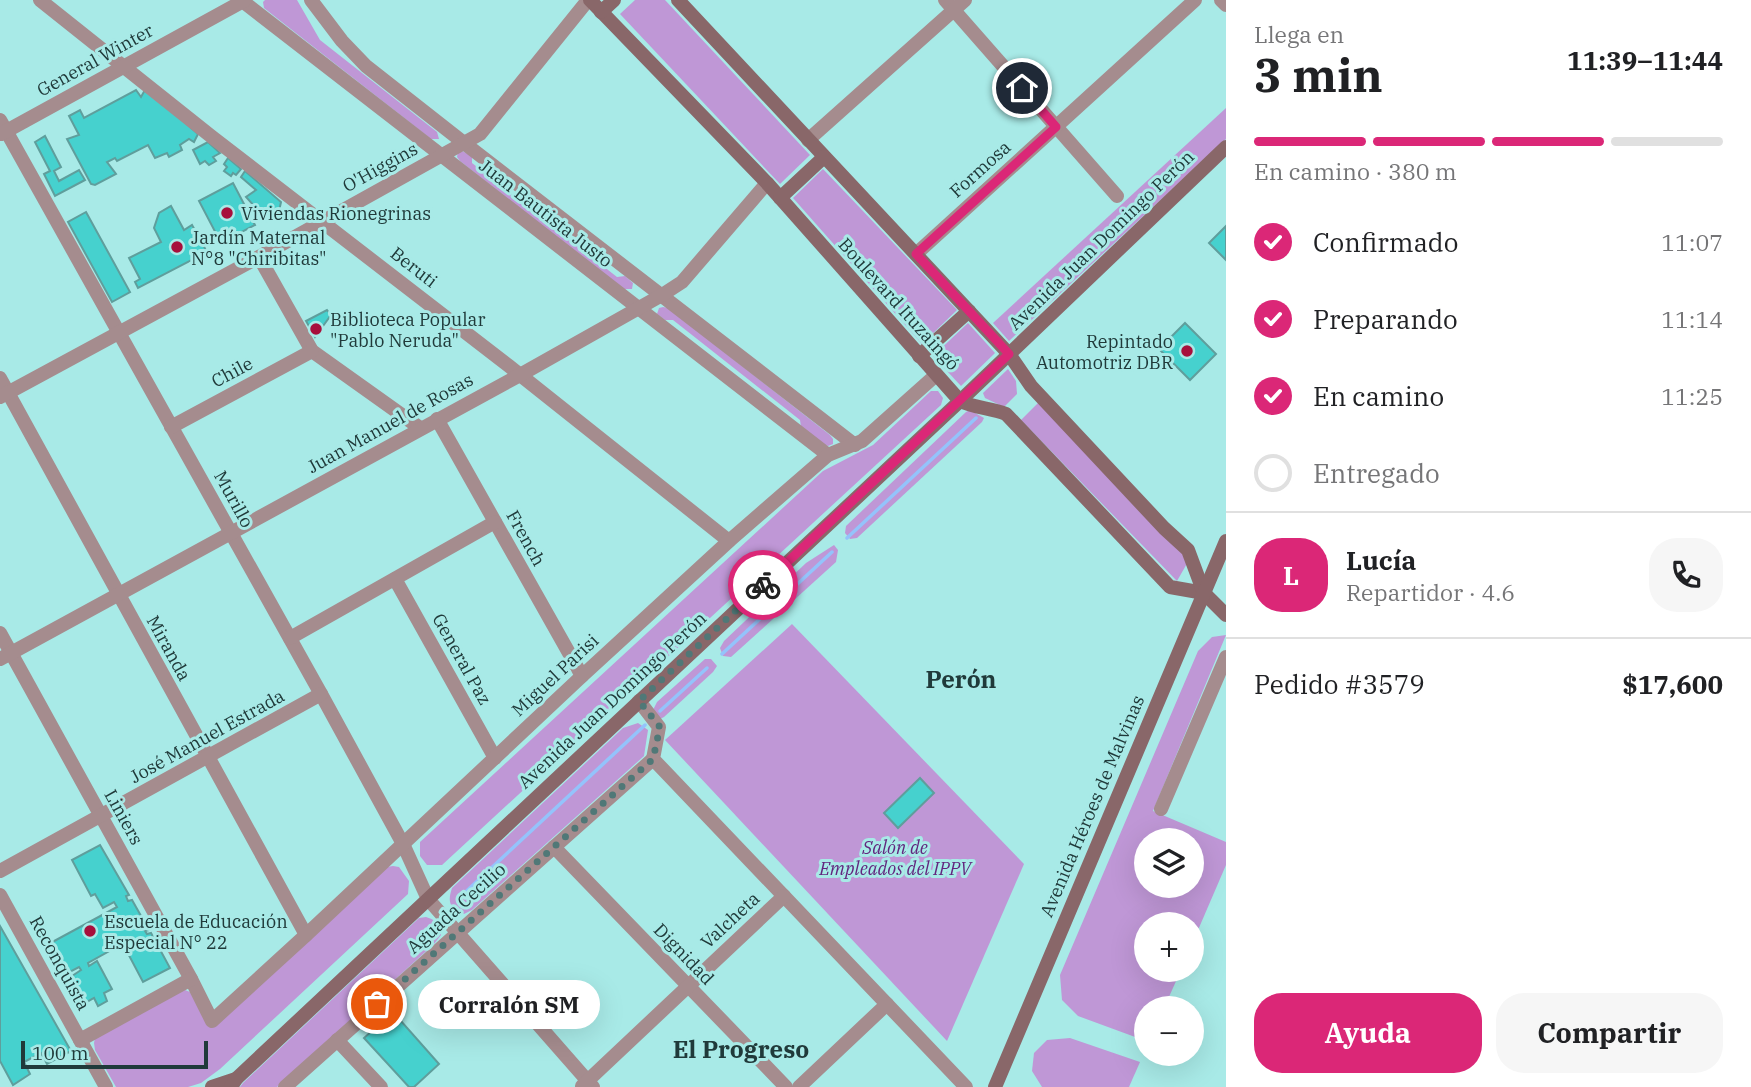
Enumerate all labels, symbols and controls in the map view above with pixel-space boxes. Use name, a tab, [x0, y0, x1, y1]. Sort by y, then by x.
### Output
street label: General Winter	[33, 19, 157, 101]
text: Llega en	[1254, 19, 1344, 49]
text: 11:39–11:44	[1567, 43, 1723, 77]
text: 3 min	[1254, 45, 1383, 105]
pin	[992, 58, 1052, 118]
icon: home	[1003, 69, 1041, 107]
street label: Formosa	[945, 135, 1016, 203]
street label: O'Higgins	[338, 137, 422, 197]
street label: Avenida Juan Domingo Perón	[1003, 145, 1199, 335]
street label: Juan Bautista Justo	[475, 154, 617, 272]
text: En camino · 380 m	[1254, 156, 1457, 186]
place label: Viviendas Rionegrinas	[241, 202, 431, 225]
marker: Viviendas Rionegrinas	[219, 205, 235, 221]
icon: check	[1254, 223, 1292, 261]
text: Confirmado	[1313, 225, 1458, 259]
place label: Jardín Maternal N°8 "Chiribitas"	[191, 226, 327, 270]
text: 11:07	[1661, 227, 1723, 257]
street label: Boulevard Ituzaingó	[833, 233, 965, 375]
marker: Jardín Maternal N°8 "Chiribitas"	[169, 239, 185, 255]
street label: Beruti	[386, 242, 442, 293]
icon: check	[1254, 300, 1292, 338]
text: Preparando	[1313, 302, 1458, 336]
text: 11:14	[1661, 304, 1723, 334]
place label: Biblioteca Popular "Pablo Neruda"	[330, 308, 485, 352]
marker: Biblioteca Popular "Pablo Neruda"	[308, 321, 324, 337]
place label: Repintado Automotriz DBR	[1036, 330, 1173, 374]
marker: Repintado Automotriz DBR	[1179, 343, 1195, 359]
street label: Chile	[207, 352, 257, 392]
street label: Juan Manuel de Rosas	[303, 368, 477, 478]
icon: check	[1254, 377, 1292, 415]
text: En camino	[1313, 379, 1444, 413]
text: 11:25	[1661, 381, 1723, 411]
text: Entregado	[1313, 456, 1440, 490]
street label: Murillo	[209, 467, 259, 531]
street label: French	[501, 506, 551, 570]
button: phone	[1649, 538, 1723, 612]
text: Lucía	[1346, 543, 1416, 577]
courier	[728, 550, 798, 620]
text: L	[1283, 558, 1299, 592]
icon: bike	[744, 566, 782, 604]
text: Repartidor · 4.6	[1346, 577, 1515, 607]
street label: Avenida Juan Domingo Perón	[513, 607, 711, 793]
street label: General Paz	[427, 609, 497, 709]
street label: Miranda	[142, 611, 196, 685]
street label: Miguel Parisi	[507, 629, 603, 721]
district label: Perón	[925, 663, 997, 695]
text: Pedido #3579	[1254, 667, 1425, 701]
text: $17,600	[1622, 667, 1723, 701]
street label: José Manuel Estrada	[126, 684, 289, 788]
street label: Avenida Héroes de Malvinas	[1035, 692, 1149, 920]
street label: Liniers	[99, 785, 149, 849]
map controls	[1134, 828, 1204, 1066]
button: layers	[1134, 828, 1204, 898]
park label: Salón de Empleados del IPPV	[818, 836, 973, 880]
street label: Aguada Cecilio	[402, 858, 510, 958]
street label: Valcheta	[696, 887, 764, 953]
place label: Escuela de Educación Especial N° 22	[104, 910, 288, 954]
street label: Reconquista	[25, 912, 96, 1014]
button: +	[1134, 912, 1204, 982]
street label: Dignidad	[649, 918, 719, 990]
marker: Escuela de Educación Especial N° 22	[82, 923, 98, 939]
pin	[347, 974, 407, 1034]
callout: Corralón SM	[419, 979, 601, 1028]
icon: bag	[358, 985, 396, 1023]
text: Corralón SM	[439, 989, 579, 1019]
button: Ayuda	[1254, 993, 1482, 1073]
button: Compartir	[1496, 993, 1723, 1073]
button: −	[1134, 996, 1204, 1066]
district label: El Progreso	[673, 1033, 809, 1065]
scale bar	[21, 1038, 208, 1070]
text: 100 m	[32, 1041, 89, 1065]

